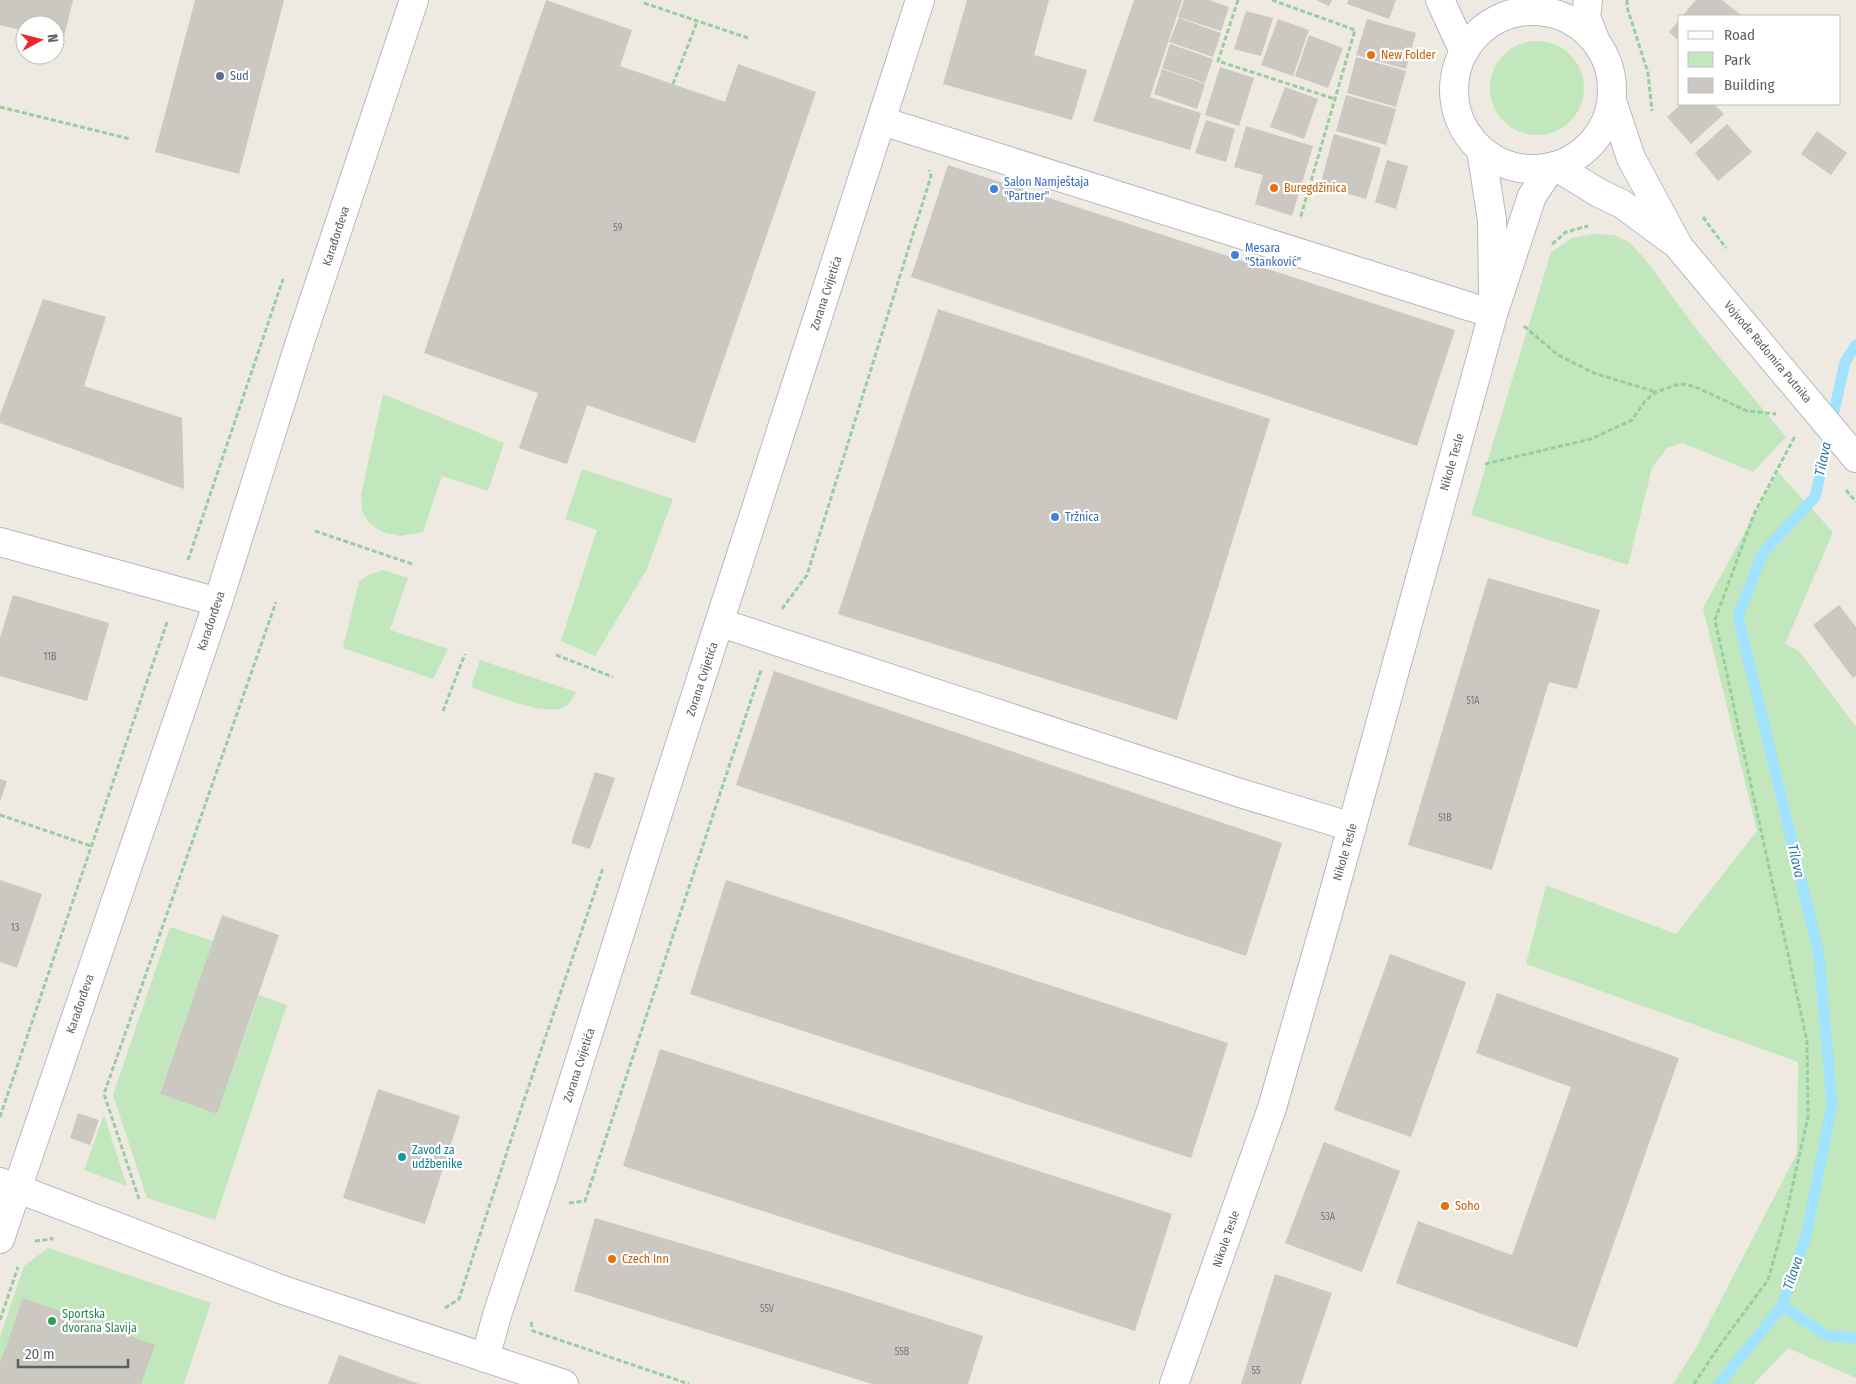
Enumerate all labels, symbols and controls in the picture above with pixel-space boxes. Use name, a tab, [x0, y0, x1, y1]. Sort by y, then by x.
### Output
north arrow	[15, 15, 65, 65]
legend	[1678, 15, 1841, 105]
text: Road	[1724, 26, 1755, 44]
text: N	[43, 33, 61, 44]
place label: New Folder	[1381, 48, 1437, 62]
marker: New Folder	[1365, 49, 1377, 61]
text: Park	[1724, 51, 1751, 69]
place label: Sud	[230, 69, 249, 83]
marker: Sud	[214, 70, 226, 82]
text: Building	[1724, 76, 1775, 94]
place label: Salon Namještaja "Partner"	[1004, 175, 1089, 203]
place label: Buregdžinica	[1284, 181, 1347, 195]
marker: Buregdžinica	[1268, 182, 1280, 194]
marker: Salon Namještaja "Partner"	[988, 183, 1000, 195]
street label: Karađorđeva	[320, 204, 352, 268]
house number: 59	[613, 222, 623, 234]
place label: Mesara "Stanković"	[1245, 241, 1301, 269]
marker: Mesara "Stanković"	[1229, 249, 1241, 261]
street label: Zorana Cvijetića	[807, 254, 845, 332]
street label: Vojvode Radomira Putnika	[1721, 298, 1815, 406]
street label: Nikole Tesle	[1437, 432, 1467, 492]
water label: Tilava	[1811, 440, 1835, 478]
place label: Tržnica	[1065, 510, 1099, 524]
marker: Tržnica	[1049, 511, 1061, 523]
street label: Karađorđeva	[194, 589, 228, 653]
street label: Zorana Cvijetića	[683, 640, 721, 718]
house number: 11B	[43, 651, 57, 663]
house number: 51A	[1466, 695, 1480, 707]
house number: 51B	[1438, 812, 1452, 824]
street label: Nikole Tesle	[1330, 822, 1360, 882]
water label: Tilava	[1784, 842, 1808, 880]
house number: 13	[11, 922, 20, 934]
street label: Karađorđeva	[63, 972, 97, 1036]
street label: Zorana Cvijetića	[560, 1026, 598, 1104]
place label: Zavod za udžbenike	[412, 1143, 463, 1171]
marker: Zavod za udžbenike	[396, 1151, 408, 1163]
place label: Soho	[1455, 1199, 1480, 1213]
marker: Soho	[1439, 1200, 1451, 1212]
street label: Nikole Tesle	[1210, 1209, 1242, 1269]
house number: 53A	[1321, 1211, 1336, 1223]
place label: Czech Inn	[622, 1252, 669, 1266]
marker: Czech Inn	[606, 1253, 618, 1265]
water label: Tilava	[1779, 1254, 1807, 1292]
house number: 55V	[760, 1303, 775, 1315]
place label: Sportska dvorana Slavija	[62, 1307, 137, 1335]
marker: Sportska dvorana Slavija	[46, 1315, 58, 1327]
scale bar	[18, 1336, 128, 1368]
text: 20 m	[25, 1345, 55, 1363]
house number: 55B	[895, 1346, 910, 1358]
house number: 55	[1251, 1365, 1261, 1377]

